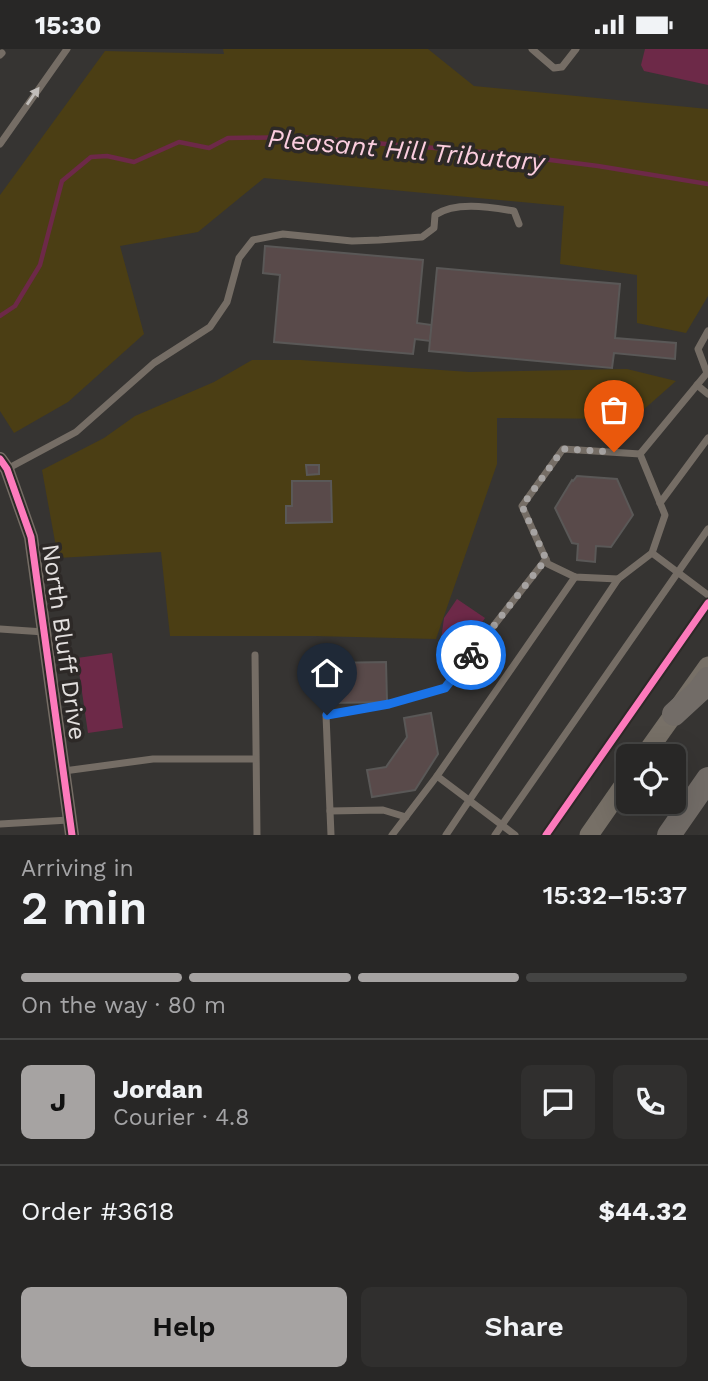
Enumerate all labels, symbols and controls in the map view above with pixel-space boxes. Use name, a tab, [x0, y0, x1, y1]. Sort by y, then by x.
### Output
text: 15:30	[35, 10, 101, 40]
one-way arrow	[26, 87, 39, 106]
water label: Pleasant Hill Tributary	[266, 123, 548, 177]
pin	[584, 380, 644, 452]
icon: bag	[595, 391, 633, 429]
street label: North Bluff Drive	[36, 542, 92, 742]
courier	[436, 620, 506, 690]
icon: bike	[452, 636, 490, 674]
pin	[297, 643, 357, 715]
icon: home	[308, 654, 346, 692]
map controls	[616, 744, 686, 814]
button: locate	[616, 744, 686, 814]
text: Arriving in	[21, 855, 134, 882]
text: 15:32–15:37	[543, 880, 687, 910]
text: 2 min	[21, 881, 147, 935]
text: On the way · 80 m	[21, 992, 226, 1019]
button: chat	[521, 1065, 595, 1139]
button: phone	[613, 1065, 687, 1139]
text: Jordan	[113, 1074, 203, 1104]
text: J	[50, 1087, 66, 1117]
text: Courier · 4.8	[113, 1104, 249, 1131]
text: Order #3618	[21, 1196, 174, 1226]
text: $44.32	[598, 1196, 687, 1226]
button: Help	[21, 1287, 347, 1367]
button: Share	[361, 1287, 687, 1367]

